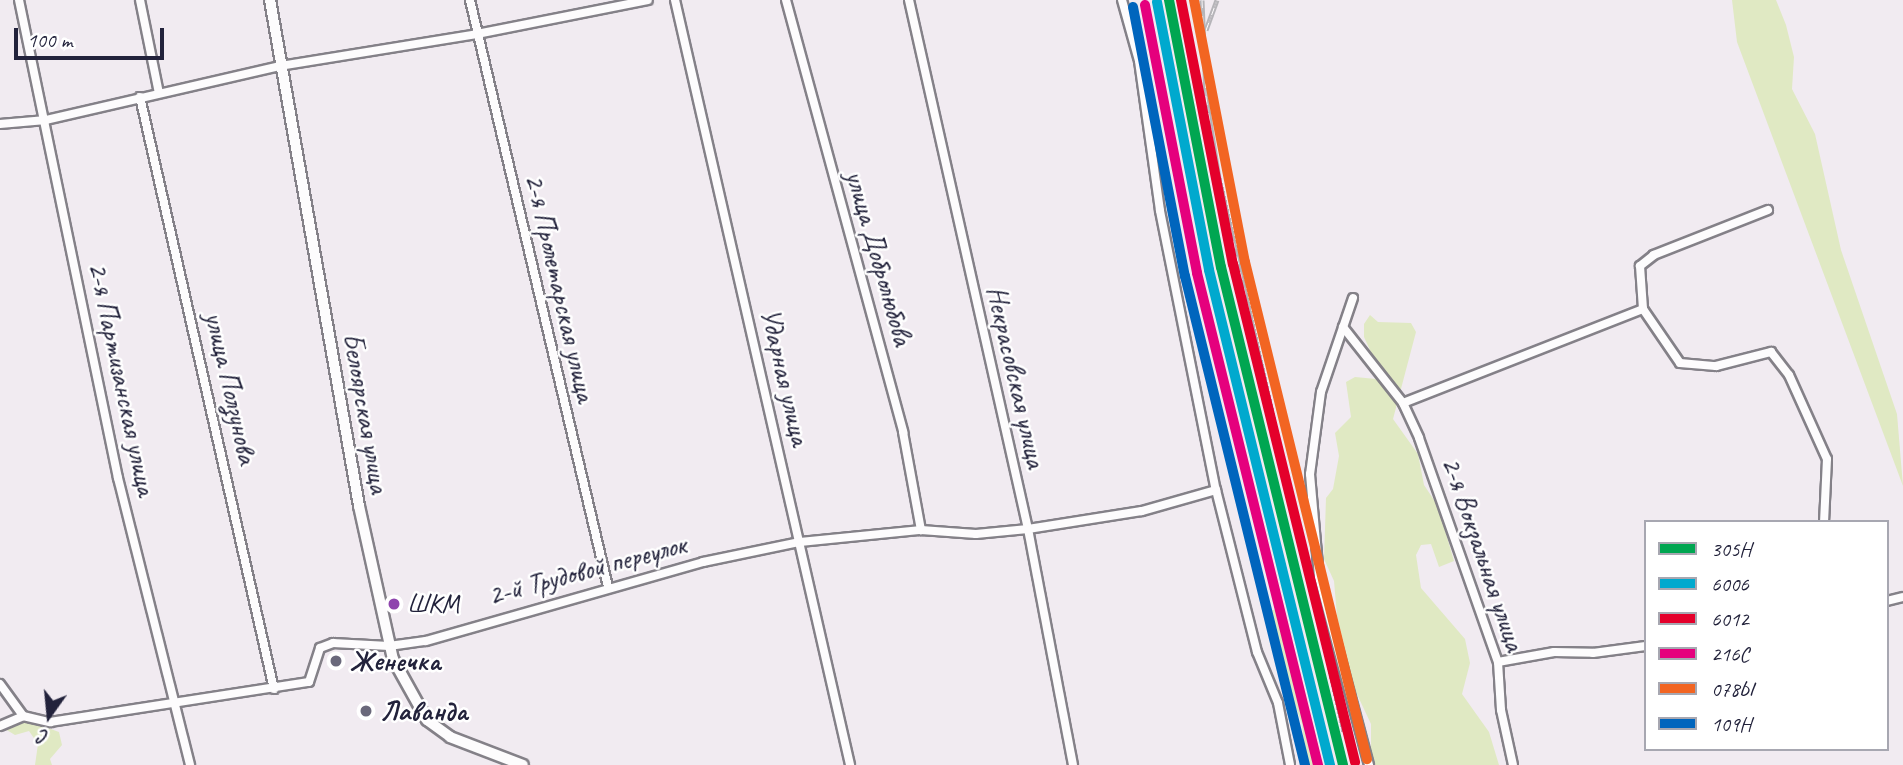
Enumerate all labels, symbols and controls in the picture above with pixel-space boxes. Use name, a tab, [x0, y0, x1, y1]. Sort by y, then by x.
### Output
scale bar	[18, 14, 168, 58]
text: 100 m	[27, 27, 72, 53]
street label: улица Добролюбова	[838, 166, 920, 350]
street label: 2-я Пролетарская улица	[518, 171, 602, 405]
street label: 2-я Партизанская улица	[81, 258, 163, 500]
street label: Некрасовская улица	[979, 282, 1053, 472]
street label: Ударная улица	[753, 305, 817, 449]
street label: улица Ползунова	[197, 308, 265, 468]
street label: Белоярская улица	[335, 329, 397, 497]
street label: 2-я Вокзальная улица	[1434, 452, 1532, 656]
legend	[1644, 520, 1889, 751]
street label: 2-й Трудовой переулок	[484, 527, 690, 613]
text: 305Н	[1711, 536, 1751, 562]
text: 6006	[1711, 571, 1749, 597]
place label: ШКМ	[407, 588, 460, 620]
marker: ШКМ	[387, 597, 401, 611]
text: 6012	[1711, 606, 1749, 632]
text: 216С	[1711, 641, 1749, 667]
place label: Женечка	[350, 644, 440, 678]
marker: Женечка	[328, 653, 344, 669]
text: 078Ы	[1711, 676, 1753, 702]
north arrow	[14, 681, 84, 751]
place label: Лаванда	[380, 694, 467, 728]
marker: Лаванда	[358, 703, 374, 719]
text: 109Н	[1711, 711, 1751, 737]
text: С	[36, 723, 51, 749]

